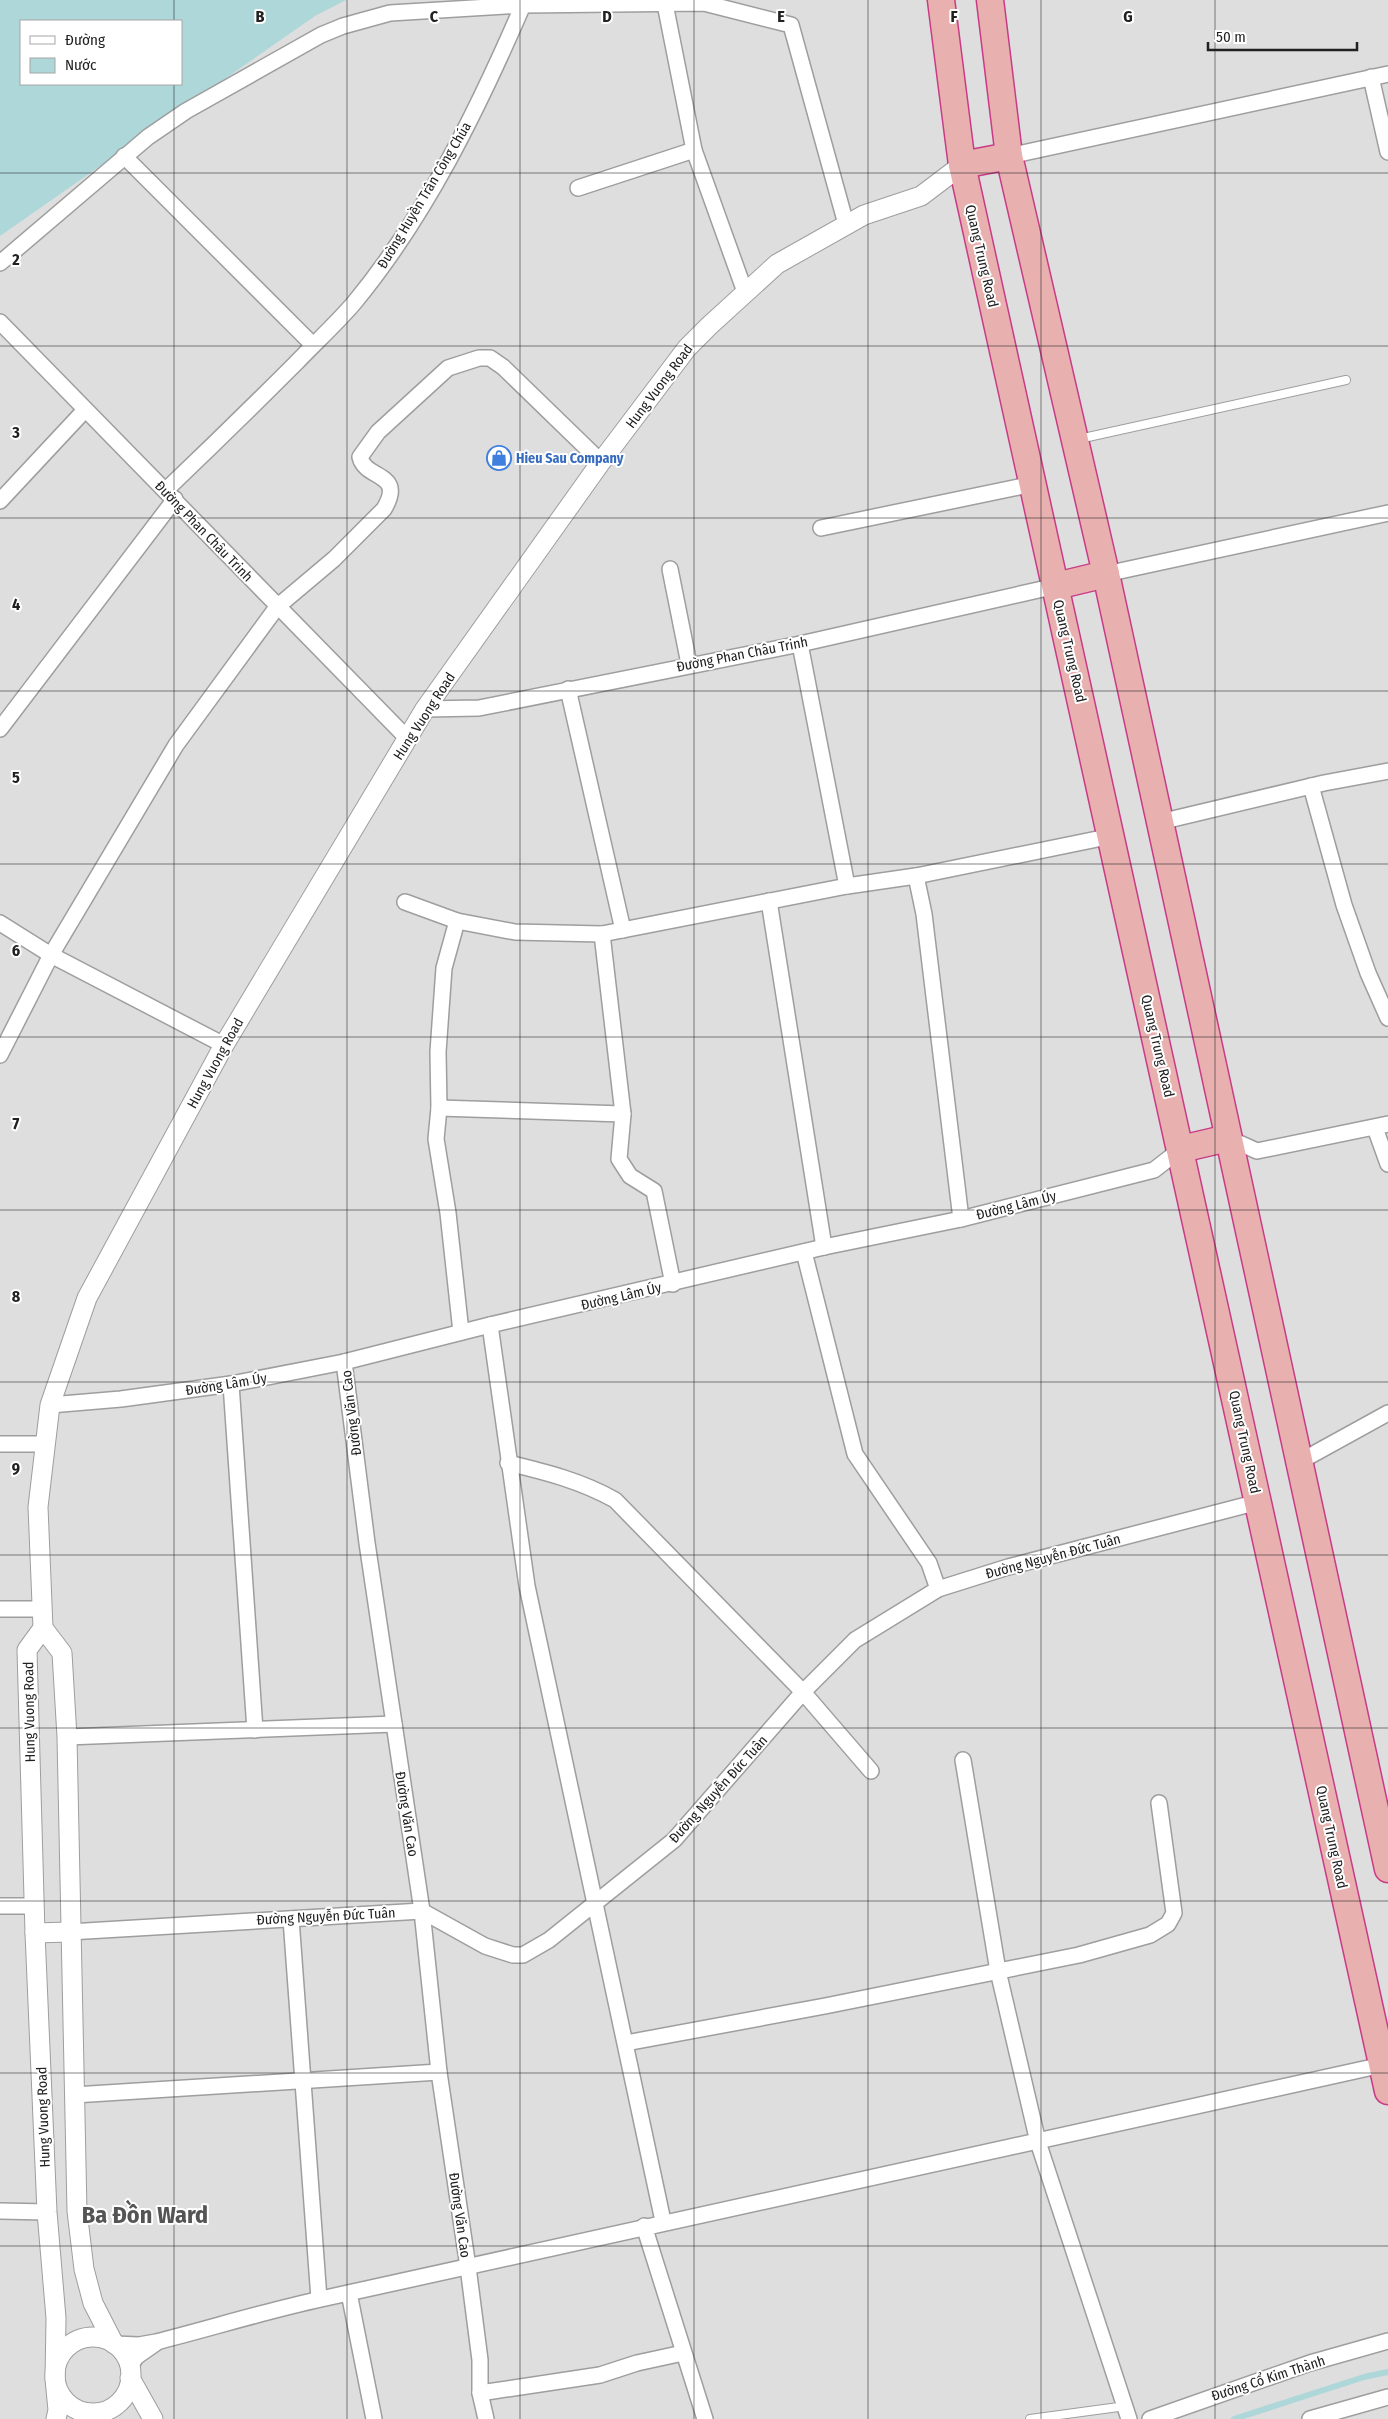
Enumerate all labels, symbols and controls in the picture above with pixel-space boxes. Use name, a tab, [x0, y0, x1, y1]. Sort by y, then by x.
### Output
text: B	[256, 7, 265, 26]
text: C	[430, 7, 439, 26]
text: D	[602, 7, 612, 26]
text: E	[777, 7, 785, 26]
text: F	[950, 7, 958, 26]
text: G	[1123, 7, 1133, 26]
legend	[20, 20, 182, 85]
scale bar	[1208, 20, 1357, 52]
text: 50 m	[1216, 28, 1246, 46]
text: Đường	[65, 31, 105, 49]
text: Nước	[65, 56, 97, 74]
street label: Đường Huyền Trân Công Chúa	[373, 118, 475, 272]
street label: Quang Trung Road	[961, 203, 1002, 309]
text: 2	[11, 250, 20, 269]
street label: Hung Vuong Road	[622, 341, 697, 432]
text: 3	[11, 423, 20, 442]
shop icon: Hieu Sau Company	[486, 445, 512, 471]
place label: Hieu Sau Company	[516, 450, 624, 467]
street label: Đường Phan Châu Trinh	[151, 477, 256, 585]
text: 4	[12, 595, 20, 614]
street label: Quang Trung Road	[1049, 598, 1090, 704]
street label: Đường Phan Châu Trinh	[675, 633, 809, 676]
street label: Hung Vuong Road	[390, 669, 459, 763]
text: 5	[12, 768, 20, 787]
text: 6	[12, 941, 20, 960]
street label: Quang Trung Road	[1137, 993, 1178, 1099]
street label: Hung Vuong Road	[184, 1015, 247, 1111]
text: 7	[13, 1114, 20, 1133]
street label: Đường Lâm Úy	[974, 1186, 1059, 1224]
street label: Đường Lâm Úy	[579, 1278, 664, 1314]
text: 8	[12, 1287, 21, 1306]
street label: Đường Lâm Úy	[184, 1369, 269, 1399]
street label: Đường Văn Cao	[338, 1369, 365, 1457]
street label: Quang Trung Road	[1225, 1389, 1264, 1495]
text: 9	[12, 1459, 20, 1478]
street label: Đường Nguyễn Đức Tuân	[984, 1530, 1123, 1583]
street label: Hung Vuong Road	[20, 1661, 39, 1763]
street label: Đường Nguyễn Đức Tuân	[666, 1732, 771, 1847]
street label: Đường Văn Cao	[391, 1770, 422, 1858]
street label: Quang Trung Road	[1312, 1784, 1351, 1890]
street label: Đường Nguyễn Đức Tuân	[256, 1904, 396, 1929]
street label: Hung Vuong Road	[33, 2066, 54, 2168]
street label: Đường Văn Cao	[445, 2171, 474, 2259]
district label: Ba Đồn Ward	[82, 2199, 208, 2229]
street label: Đường Cổ Kim Thành	[1209, 2351, 1327, 2405]

